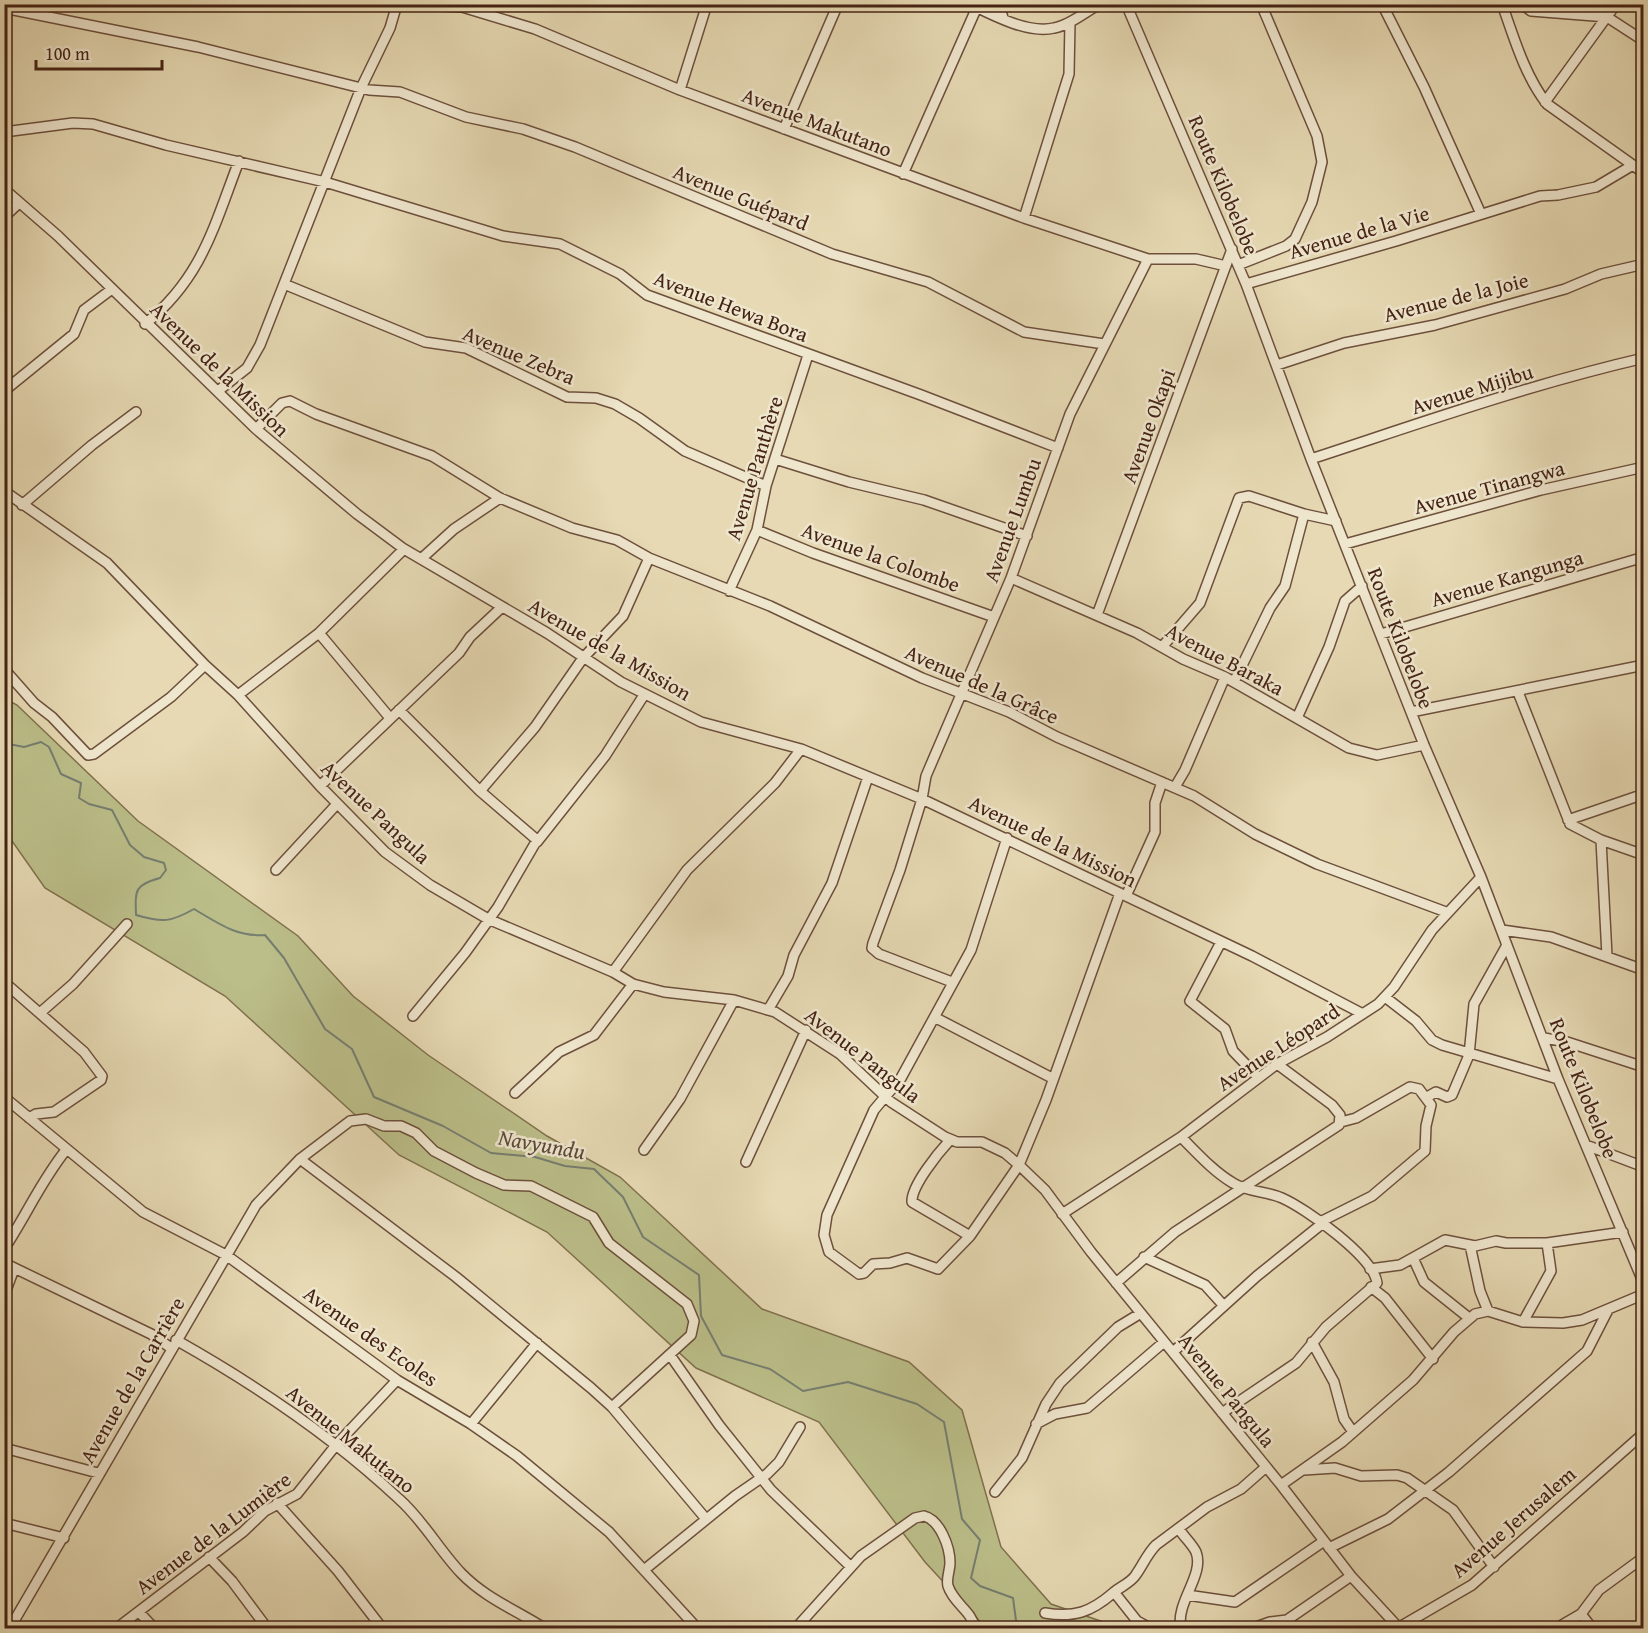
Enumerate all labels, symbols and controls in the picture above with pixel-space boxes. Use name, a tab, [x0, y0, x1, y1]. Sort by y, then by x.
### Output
scale bar	[36, 33, 162, 71]
text: 100 m	[45, 40, 90, 67]
street label: Avenue Makutano	[738, 79, 896, 165]
street label: Route Kilobelobe	[1181, 110, 1267, 260]
street label: Avenue Guépard	[669, 156, 814, 239]
street label: Avenue de la Vie	[1285, 197, 1433, 267]
street label: Avenue Hewa Bora	[649, 262, 813, 350]
street label: Avenue de la Joie	[1380, 264, 1532, 330]
street label: Avenue de la Mission	[143, 294, 297, 444]
street label: Avenue Zebra	[458, 317, 580, 393]
street label: Avenue Mijibu	[1407, 356, 1537, 422]
street label: Avenue Okapi	[1113, 364, 1183, 488]
street label: Avenue Panthère	[717, 392, 791, 544]
street label: Avenue Tinangwa	[1410, 452, 1568, 522]
street label: Avenue Lumbu	[975, 453, 1049, 586]
street label: Avenue la Colombe	[798, 514, 965, 600]
street label: Avenue Kangunga	[1427, 541, 1587, 615]
street label: Route Kilobelobe	[1360, 563, 1442, 713]
street label: Avenue de la Mission	[523, 590, 697, 708]
street label: Avenue Baraka	[1160, 615, 1290, 703]
street label: Avenue de la Grâce	[900, 636, 1064, 732]
street label: Avenue Pangula	[314, 753, 438, 871]
street label: Avenue de la Mission	[964, 787, 1142, 895]
street label: Avenue Léopard	[1210, 995, 1346, 1098]
street label: Avenue Pangula	[798, 1000, 928, 1110]
street label: Route Kilobelobe	[1542, 1013, 1626, 1163]
water label: Navyundu	[495, 1120, 588, 1167]
street label: Avenue des Ecoles	[297, 1278, 445, 1394]
street label: Avenue de la Carrière	[72, 1291, 192, 1469]
street label: Avenue Pangula	[1171, 1326, 1283, 1454]
street label: Avenue Makutano	[280, 1377, 422, 1501]
street label: Avenue Jerusalem	[1444, 1459, 1582, 1585]
street label: Avenue de la Lumière	[129, 1464, 298, 1602]

